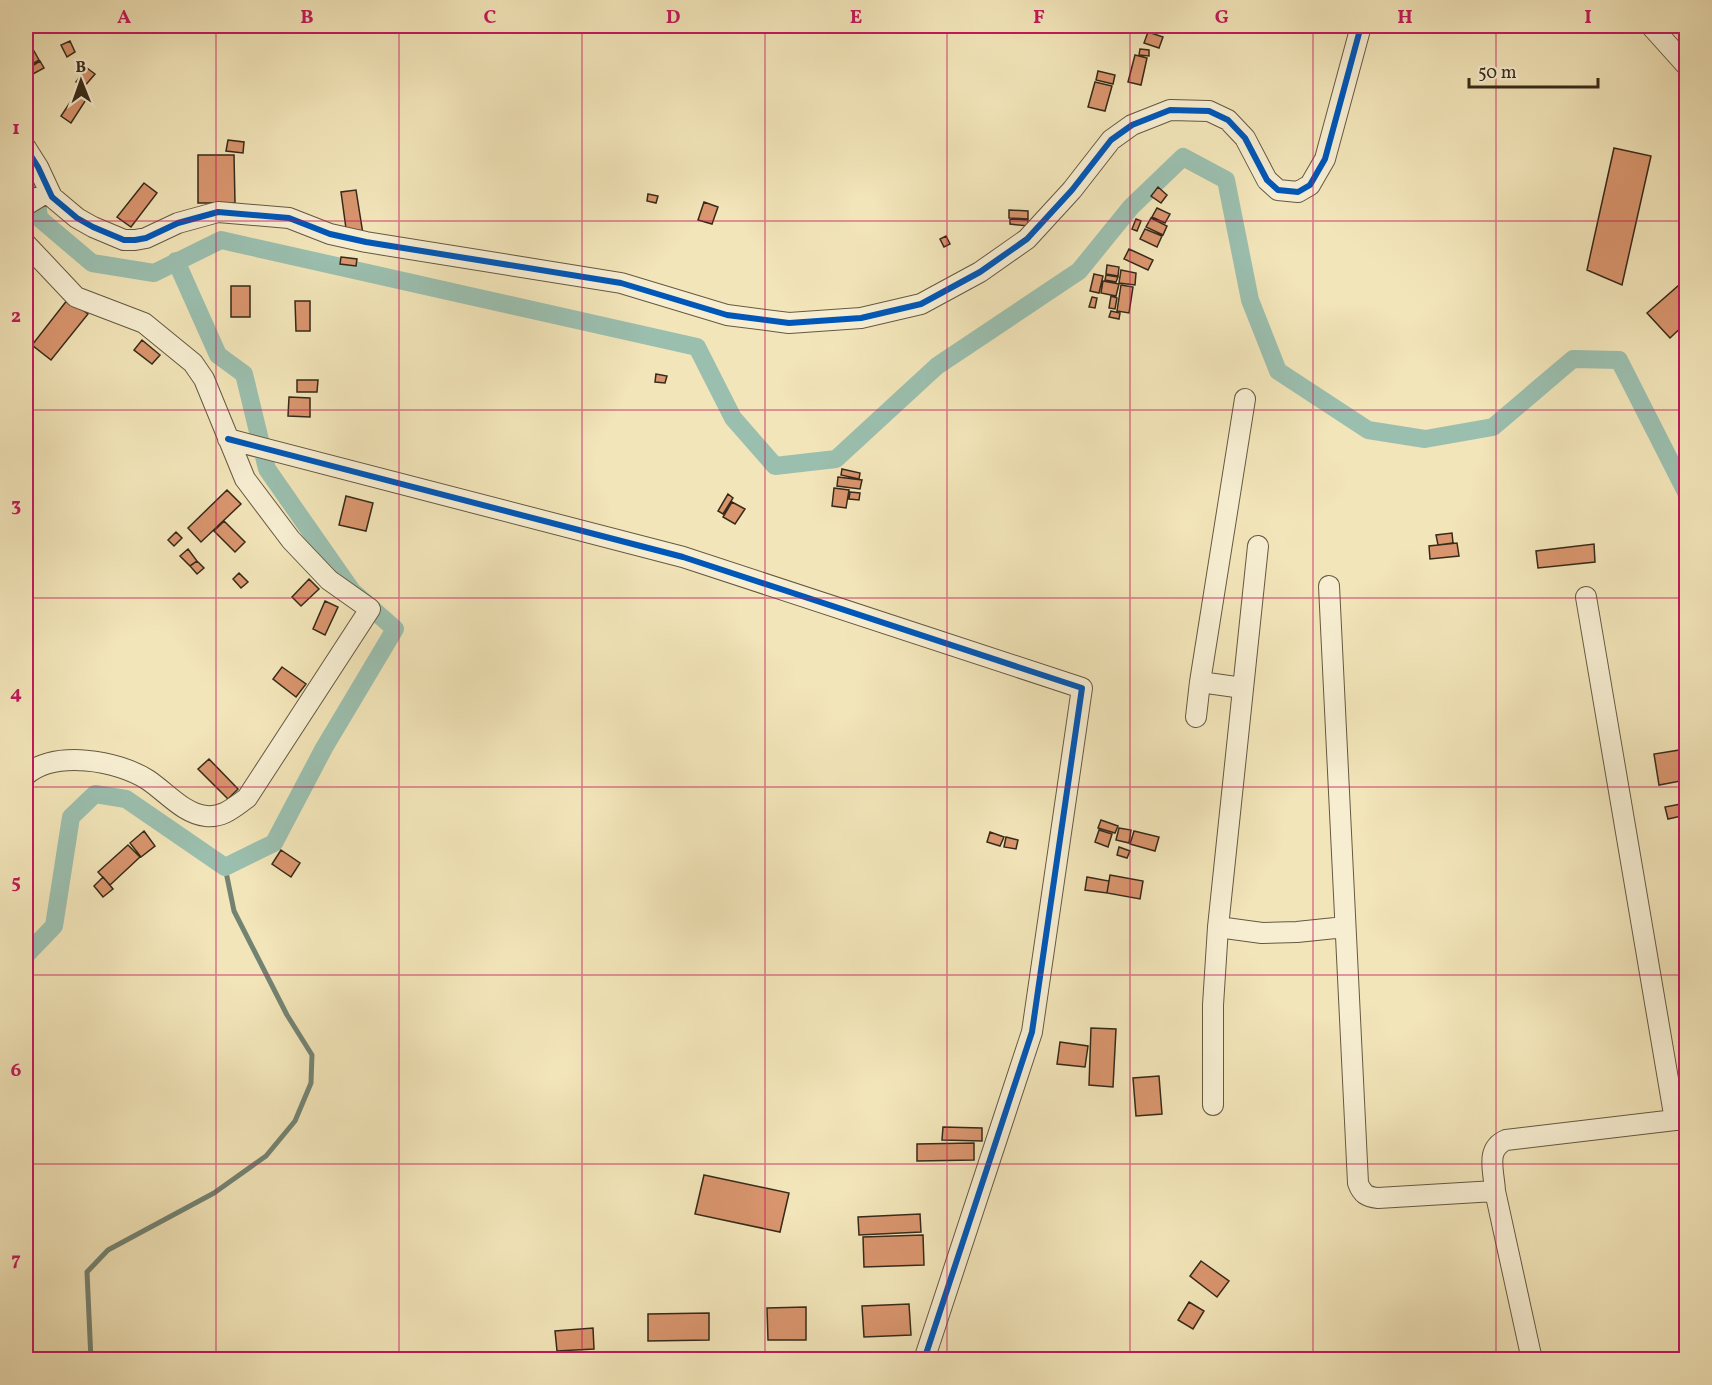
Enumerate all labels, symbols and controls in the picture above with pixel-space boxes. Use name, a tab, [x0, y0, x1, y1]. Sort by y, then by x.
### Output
text: A	[117, 4, 131, 32]
text: B	[300, 4, 314, 32]
text: C	[484, 4, 497, 32]
text: D	[666, 4, 680, 32]
text: E	[850, 4, 862, 32]
text: F	[1033, 4, 1045, 32]
text: G	[1215, 4, 1229, 32]
text: H	[1397, 4, 1413, 32]
text: I	[1584, 4, 1592, 32]
north arrow	[51, 51, 111, 111]
scale bar	[1469, 51, 1598, 89]
text: B	[75, 57, 87, 79]
text: 50 m	[1478, 61, 1517, 86]
text: 1	[12, 115, 20, 143]
text: 2	[11, 303, 21, 331]
text: 3	[11, 492, 21, 520]
text: 4	[10, 680, 22, 708]
text: 5	[11, 869, 21, 897]
text: 6	[11, 1057, 22, 1085]
text: 7	[11, 1246, 21, 1274]

